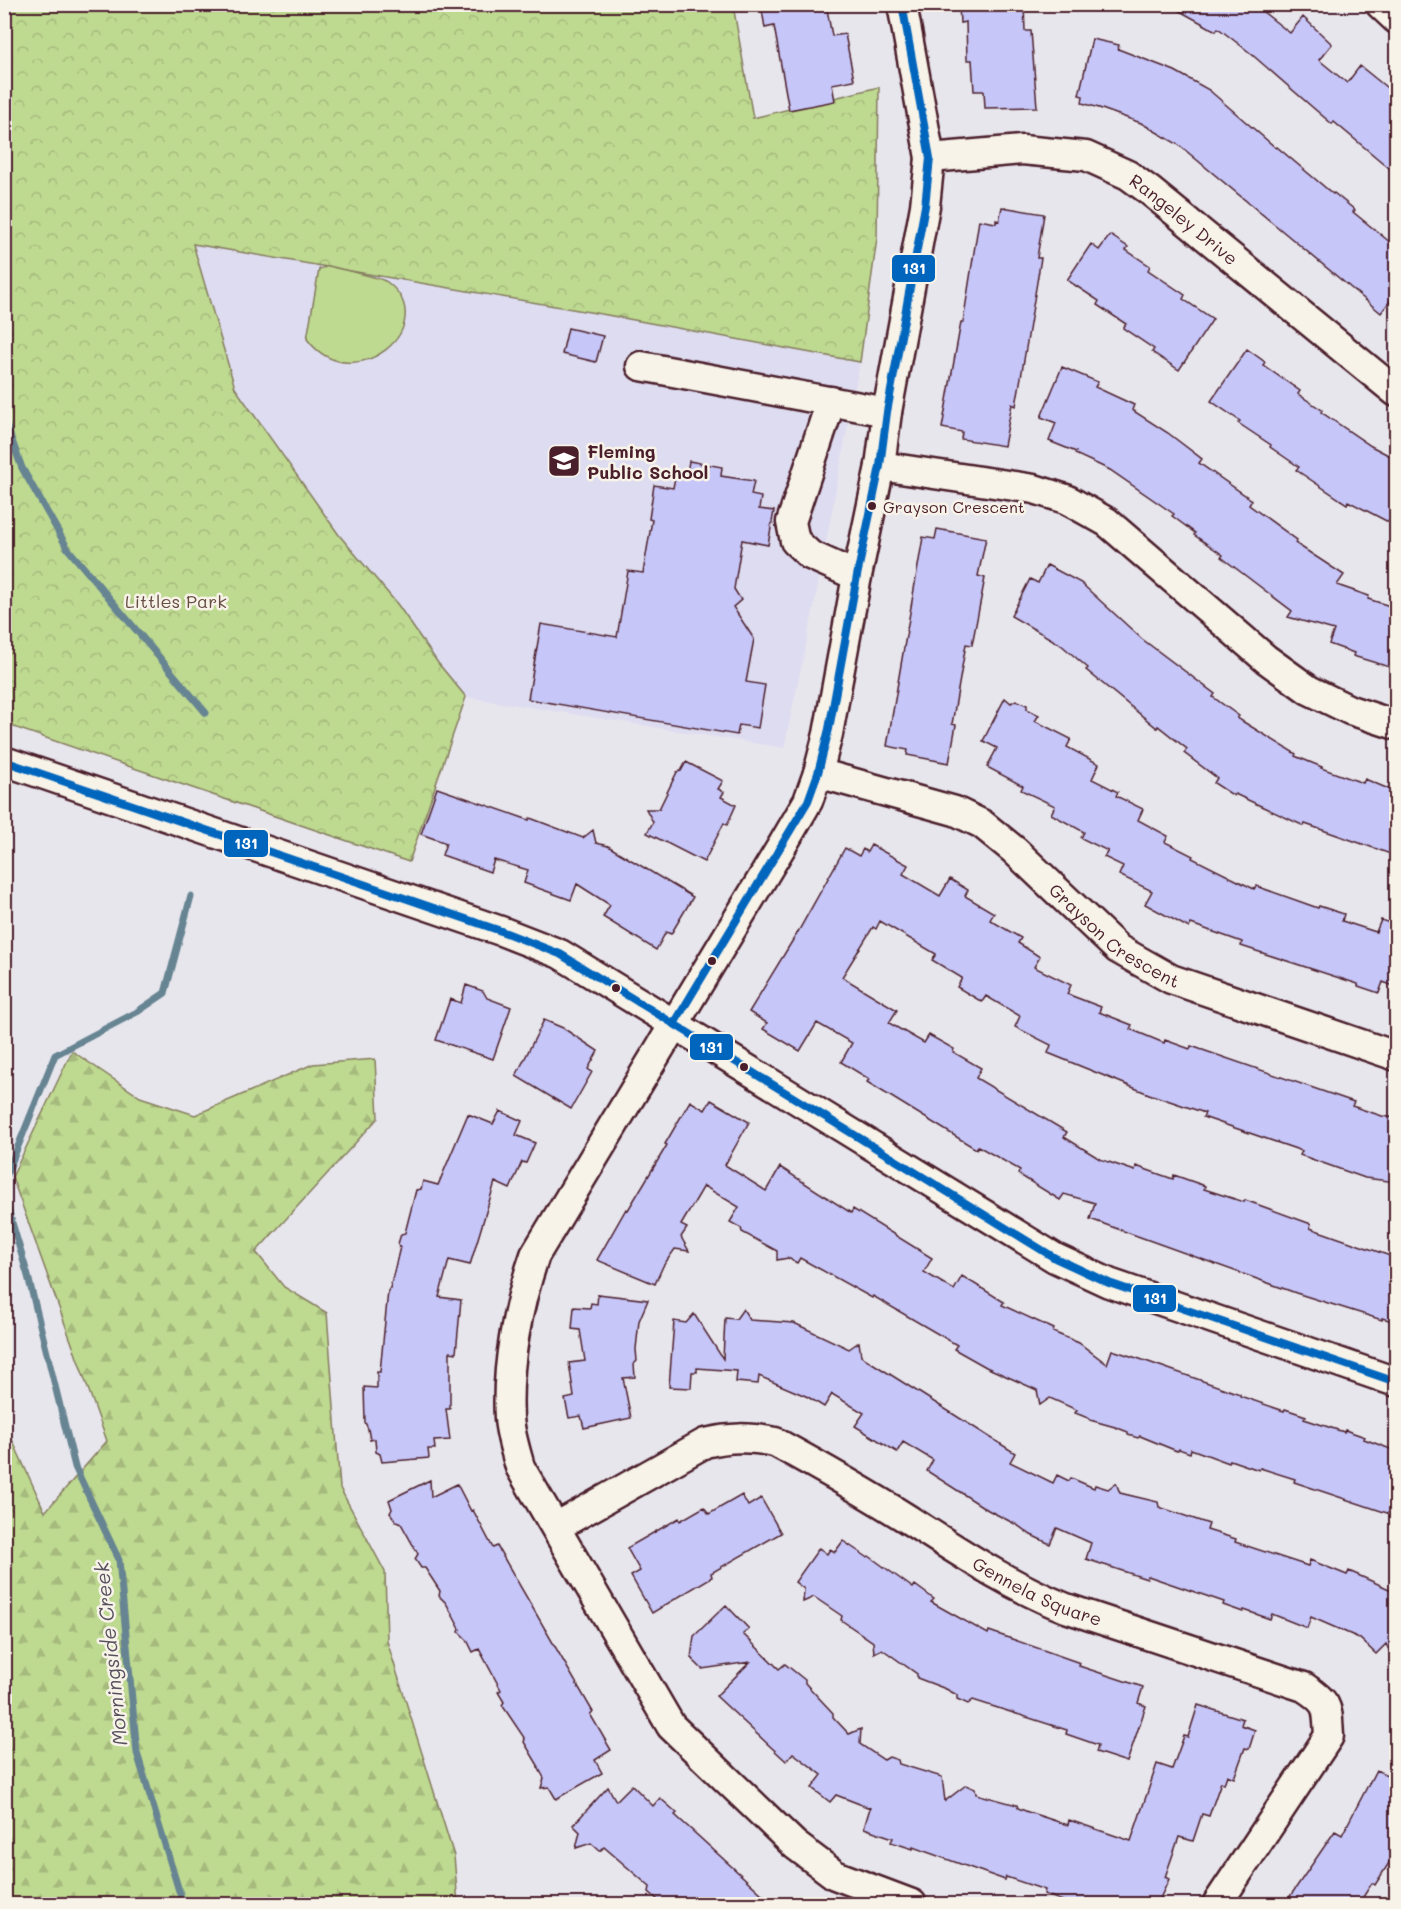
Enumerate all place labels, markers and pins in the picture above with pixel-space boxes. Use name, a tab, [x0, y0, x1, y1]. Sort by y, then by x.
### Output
place label: Fleming Public School	[587, 439, 708, 484]
school or university icon: Fleming Public School	[546, 443, 582, 479]
place label: Grayson Crescent	[883, 496, 1025, 517]
marker: Grayson Crescent	[866, 500, 878, 512]
unlabelled marker	[706, 955, 718, 967]
unlabelled marker	[610, 982, 622, 994]
unlabelled marker	[738, 1061, 750, 1073]

